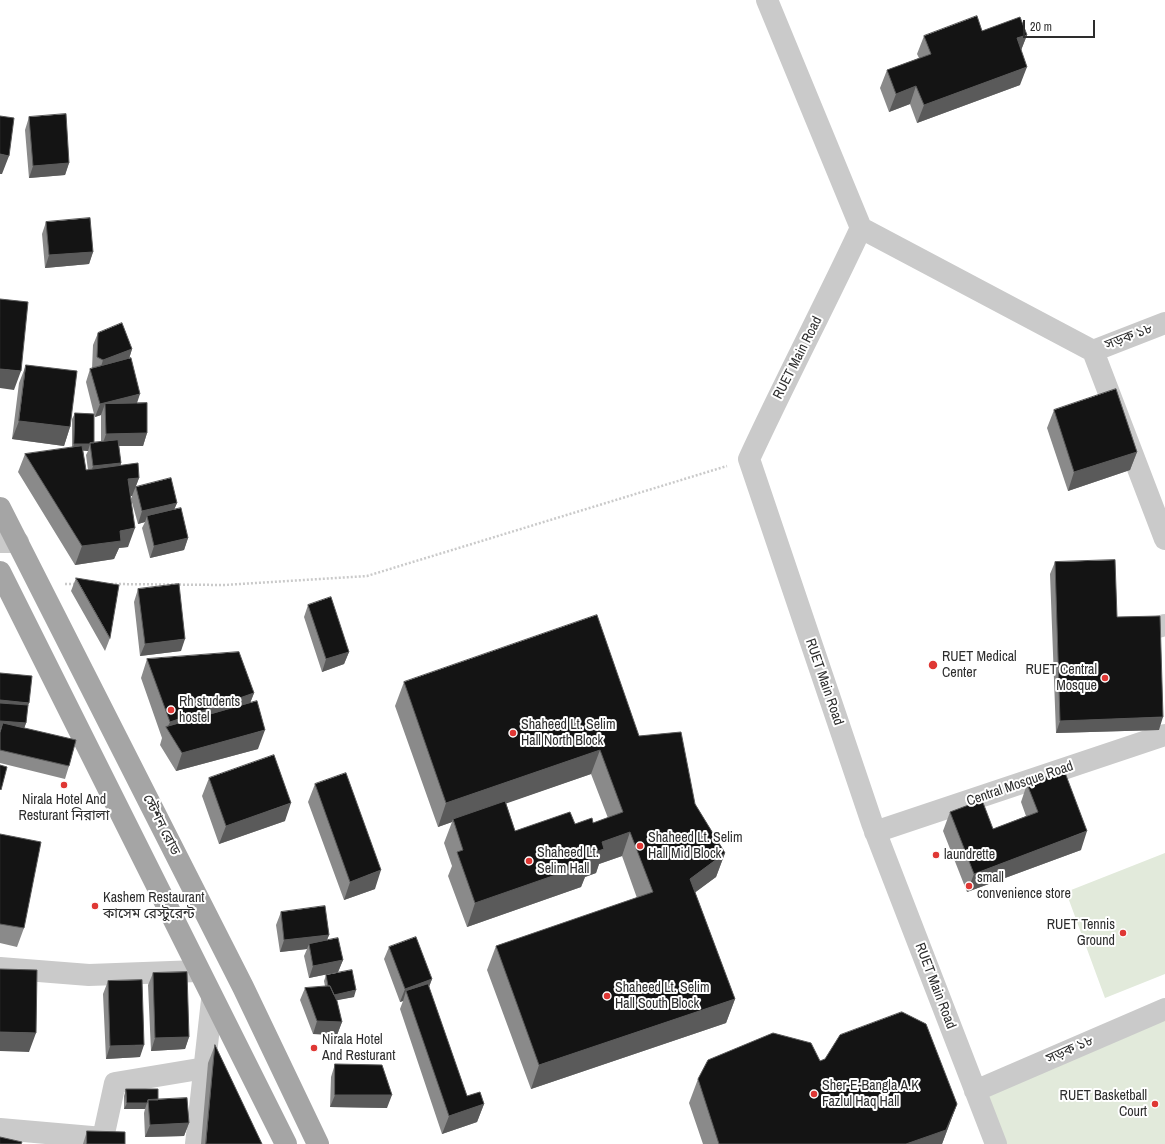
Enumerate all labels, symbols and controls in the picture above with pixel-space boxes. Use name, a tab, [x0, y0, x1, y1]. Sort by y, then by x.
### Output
scale bar	[1025, 12, 1097, 38]
text: 20 m	[1030, 19, 1052, 35]
street label: RUET Main Road	[770, 314, 826, 402]
street label: সড়ক ১৮	[1103, 320, 1155, 354]
street label: RUET Main Road	[801, 636, 847, 728]
place label: RUET Medical Center	[942, 649, 1017, 682]
marker: RUET Medical Center	[927, 659, 939, 671]
place label: RUET Central Mosque	[1026, 662, 1097, 694]
marker: RUET Central Mosque	[1100, 673, 1110, 683]
place label: Rh students hostel	[179, 694, 240, 726]
marker: Rh students hostel	[166, 705, 176, 715]
place label: Shaheed Lt. Selim Hall North Block	[521, 717, 615, 750]
marker: Shaheed Lt. Selim Hall North Block	[508, 728, 518, 738]
street label: Central Mosque Road	[964, 758, 1076, 810]
marker: Nirala Hotel And Resturant নিরালা	[59, 780, 69, 790]
place label: Nirala Hotel And Resturant নিরালা	[18, 792, 110, 824]
street label: স্টেশন রোড	[139, 792, 183, 858]
place label: Shaheed Lt. Selim Hall Mid Block	[648, 830, 742, 862]
marker: Shaheed Lt. Selim Hall Mid Block	[635, 841, 645, 851]
place label: Shaheed Lt. Selim Hall	[537, 845, 599, 878]
place label: laundrette	[944, 847, 995, 863]
marker: laundrette	[931, 850, 941, 860]
marker: Shaheed Lt. Selim Hall	[524, 856, 534, 866]
place label: small convenience store	[977, 870, 1071, 902]
marker: small convenience store	[964, 881, 974, 891]
place label: Kashem Restaurant কাসেম রেস্টুরেন্ট	[103, 890, 204, 922]
marker: Kashem Restaurant কাসেম রেস্টুরেন্ট	[90, 901, 100, 911]
place label: RUET Tennis Ground	[1047, 917, 1115, 950]
marker: RUET Tennis Ground	[1118, 928, 1128, 938]
street label: RUET Main Road	[911, 941, 959, 1031]
place label: Shaheed Lt. Selim Hall South Block	[615, 980, 709, 1012]
marker: Shaheed Lt. Selim Hall South Block	[602, 991, 612, 1001]
place label: Nirala Hotel And Resturant	[322, 1032, 395, 1064]
street label: সড়ক ১৮	[1044, 1032, 1096, 1068]
marker: Nirala Hotel And Resturant	[309, 1043, 319, 1053]
place label: Sher-E-Bangla A.K Fazlul Haq Hall	[822, 1078, 919, 1110]
place label: RUET Basketball Court	[1060, 1088, 1147, 1120]
marker: Sher-E-Bangla A.K Fazlul Haq Hall	[809, 1089, 819, 1099]
marker: RUET Basketball Court	[1150, 1099, 1160, 1109]

